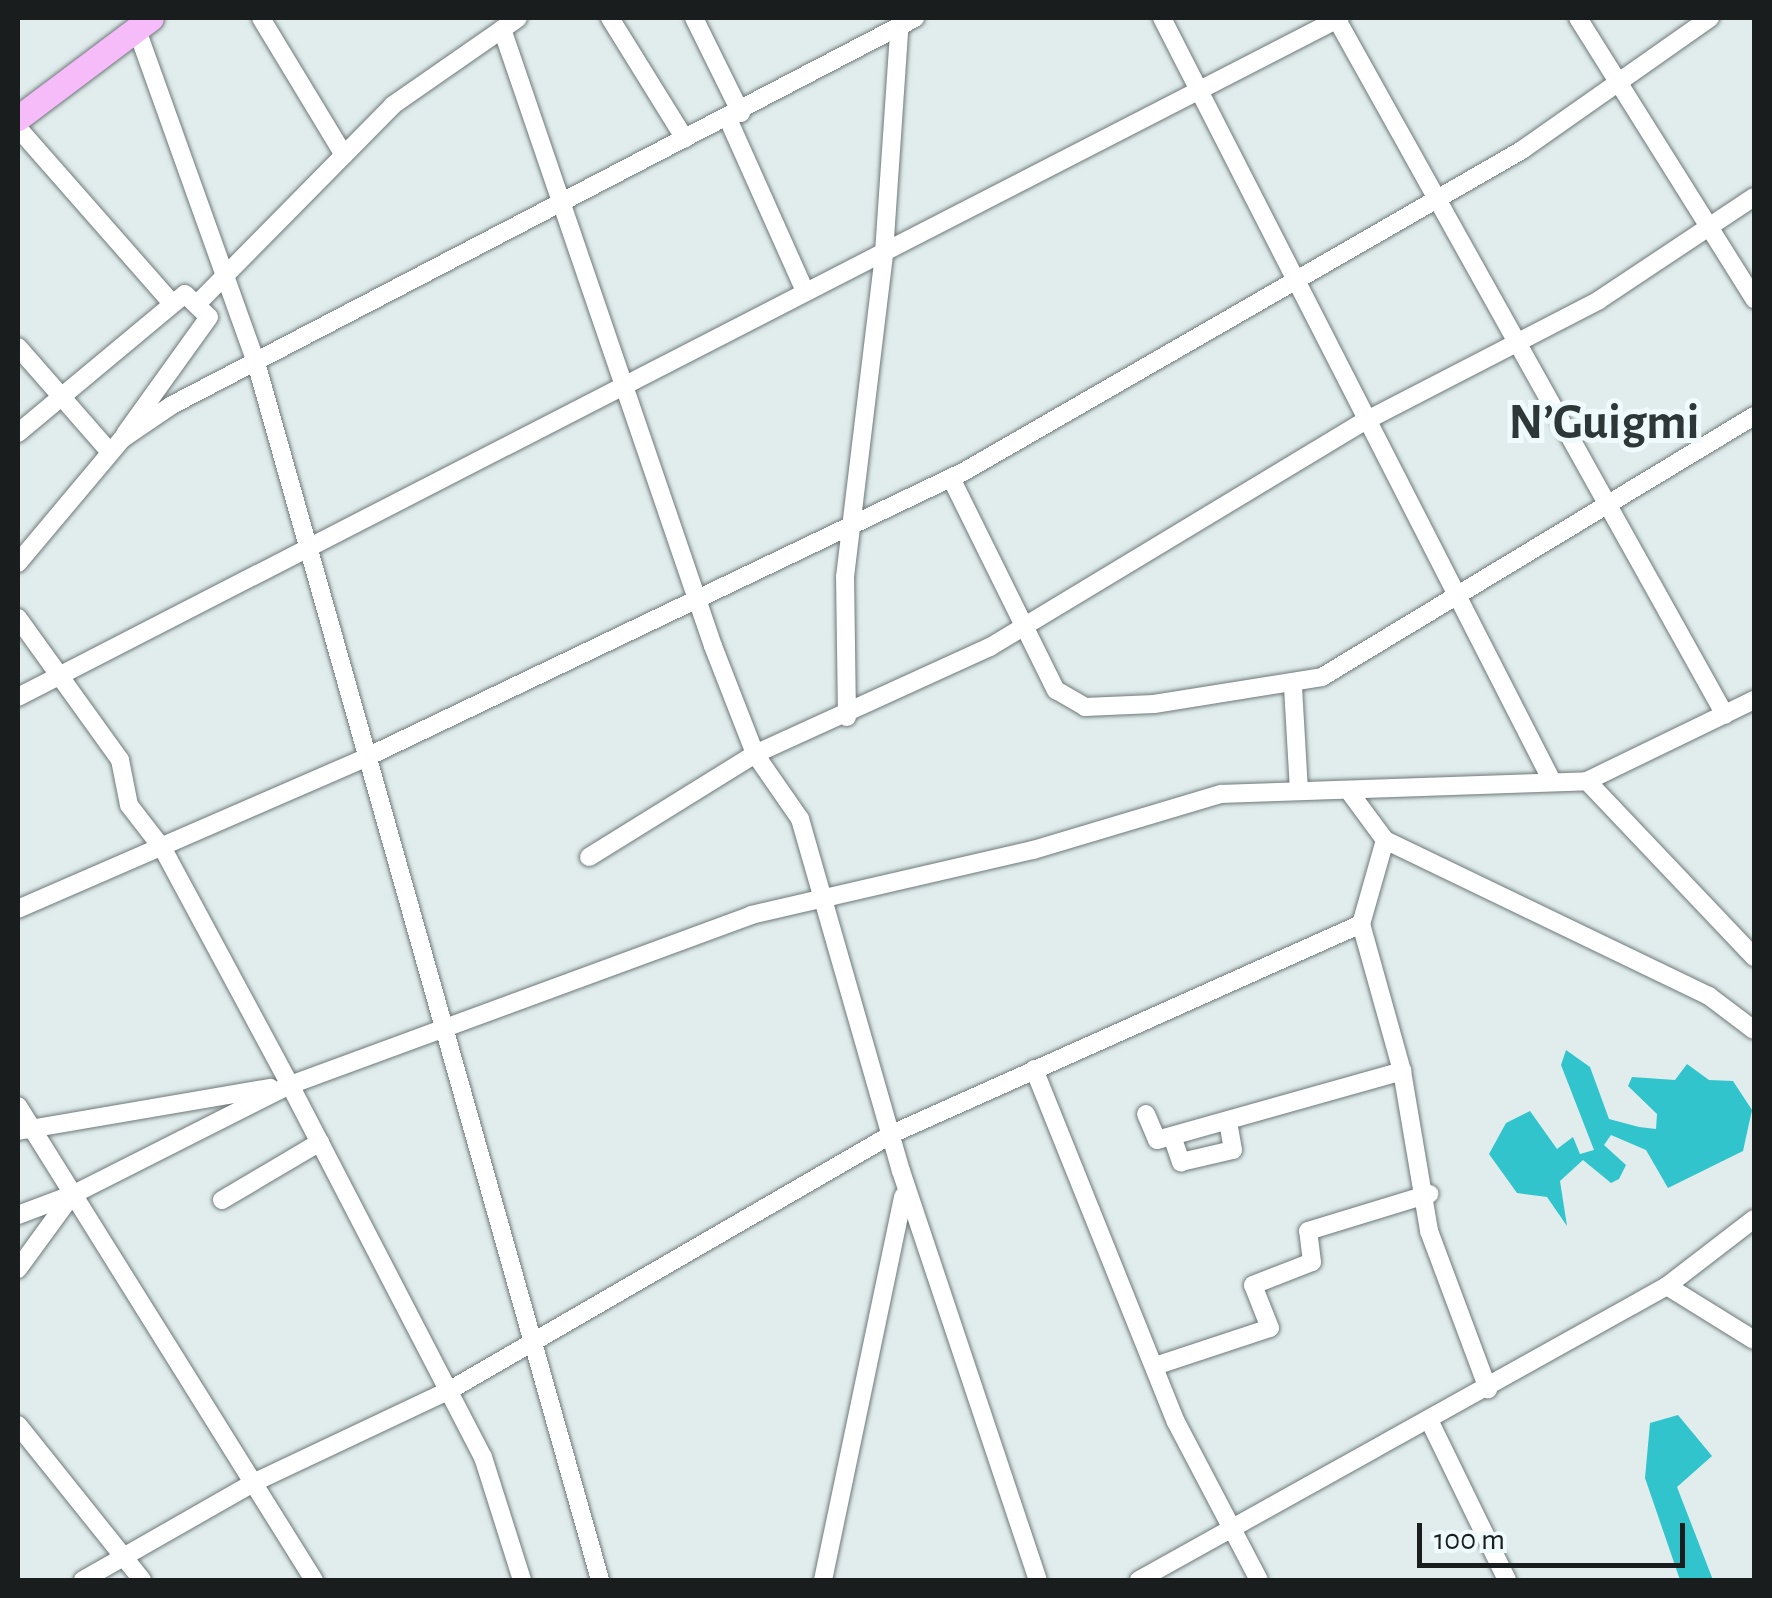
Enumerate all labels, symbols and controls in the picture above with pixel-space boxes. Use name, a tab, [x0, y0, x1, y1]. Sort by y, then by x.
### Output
district label: N’Guigmi	[1508, 394, 1700, 454]
scale bar	[1422, 1503, 1690, 1565]
text: 100 m	[1434, 1525, 1505, 1555]

